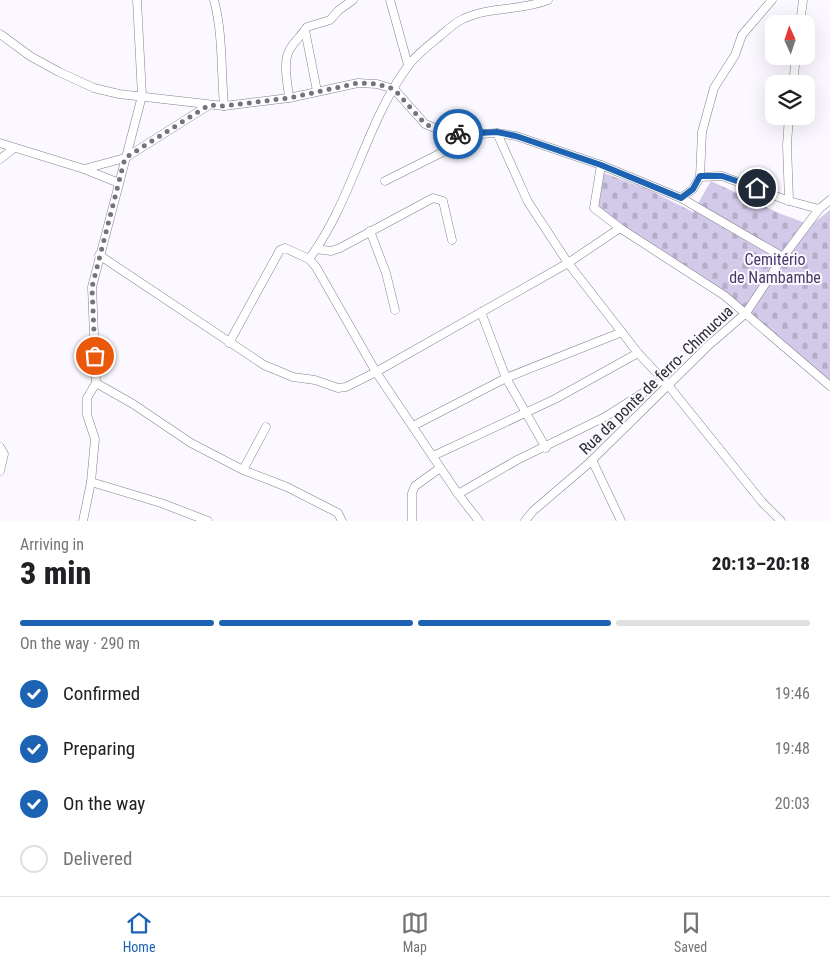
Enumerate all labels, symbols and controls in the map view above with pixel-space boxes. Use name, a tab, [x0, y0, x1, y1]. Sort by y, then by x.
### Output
north arrow	[765, 15, 815, 65]
map controls	[765, 15, 815, 125]
button: layers	[765, 75, 815, 125]
courier	[433, 109, 483, 159]
icon: bike	[444, 120, 472, 148]
pin	[736, 167, 778, 209]
icon: home	[743, 174, 771, 202]
park label: Cemitério de Nambambe	[729, 250, 821, 287]
street label: Rua da ponte de ferro- Chimucua	[575, 302, 737, 458]
pin	[74, 335, 116, 377]
icon: bag	[81, 342, 109, 370]
text: Arriving in	[20, 535, 84, 554]
text: 20:13–20:18	[712, 552, 810, 575]
text: 3 min	[20, 554, 91, 592]
text: On the way · 290 m	[20, 634, 140, 653]
icon: check	[20, 680, 48, 708]
text: Confirmed	[63, 682, 140, 705]
text: 19:46	[775, 684, 810, 703]
icon: check	[20, 735, 48, 763]
text: Preparing	[63, 737, 135, 760]
text: 19:48	[775, 739, 810, 758]
icon: check	[20, 790, 48, 818]
text: On the way	[63, 792, 145, 815]
text: 20:03	[775, 794, 810, 813]
text: Delivered	[63, 847, 132, 870]
tab: Home	[123, 909, 155, 955]
tab: Map	[401, 909, 429, 955]
tab: Saved	[674, 909, 707, 955]

